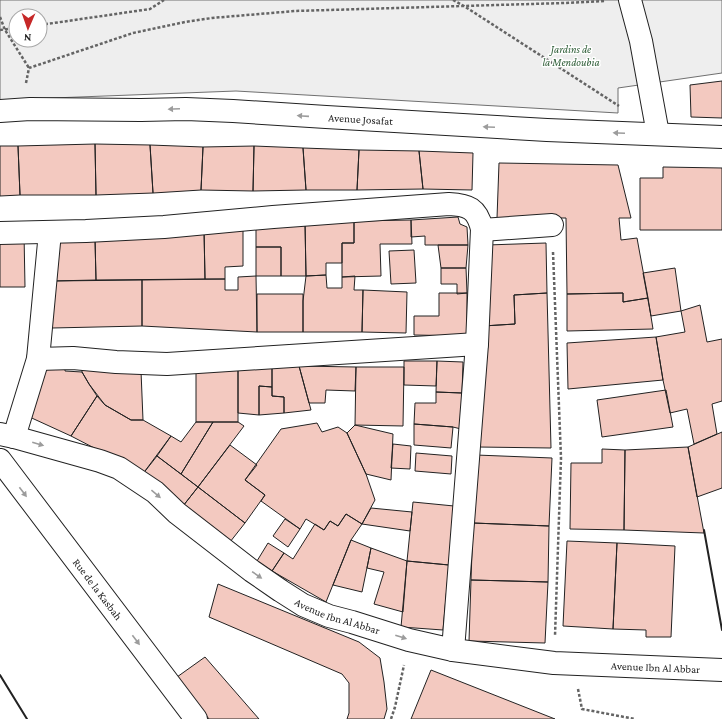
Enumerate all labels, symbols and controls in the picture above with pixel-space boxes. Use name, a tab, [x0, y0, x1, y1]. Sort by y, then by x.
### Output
north arrow	[8, 8, 48, 48]
text: N	[23, 32, 32, 44]
park label: Jardins de la Mendoubia	[542, 43, 600, 68]
one-way arrow	[168, 106, 180, 113]
street label: Avenue Josafat	[328, 111, 394, 127]
one-way arrow	[297, 112, 309, 119]
one-way arrow	[483, 123, 495, 130]
one-way arrow	[612, 130, 625, 136]
one-way arrow	[32, 441, 44, 447]
one-way arrow	[19, 486, 27, 497]
one-way arrow	[151, 489, 161, 498]
street label: Rue de la Kasbah	[71, 556, 125, 622]
one-way arrow	[252, 571, 263, 579]
street label: Avenue Ibn Al Abbar	[293, 595, 382, 636]
one-way arrow	[131, 634, 140, 645]
one-way arrow	[395, 635, 407, 641]
street label: Avenue Ibn Al Abbar	[611, 659, 700, 675]

